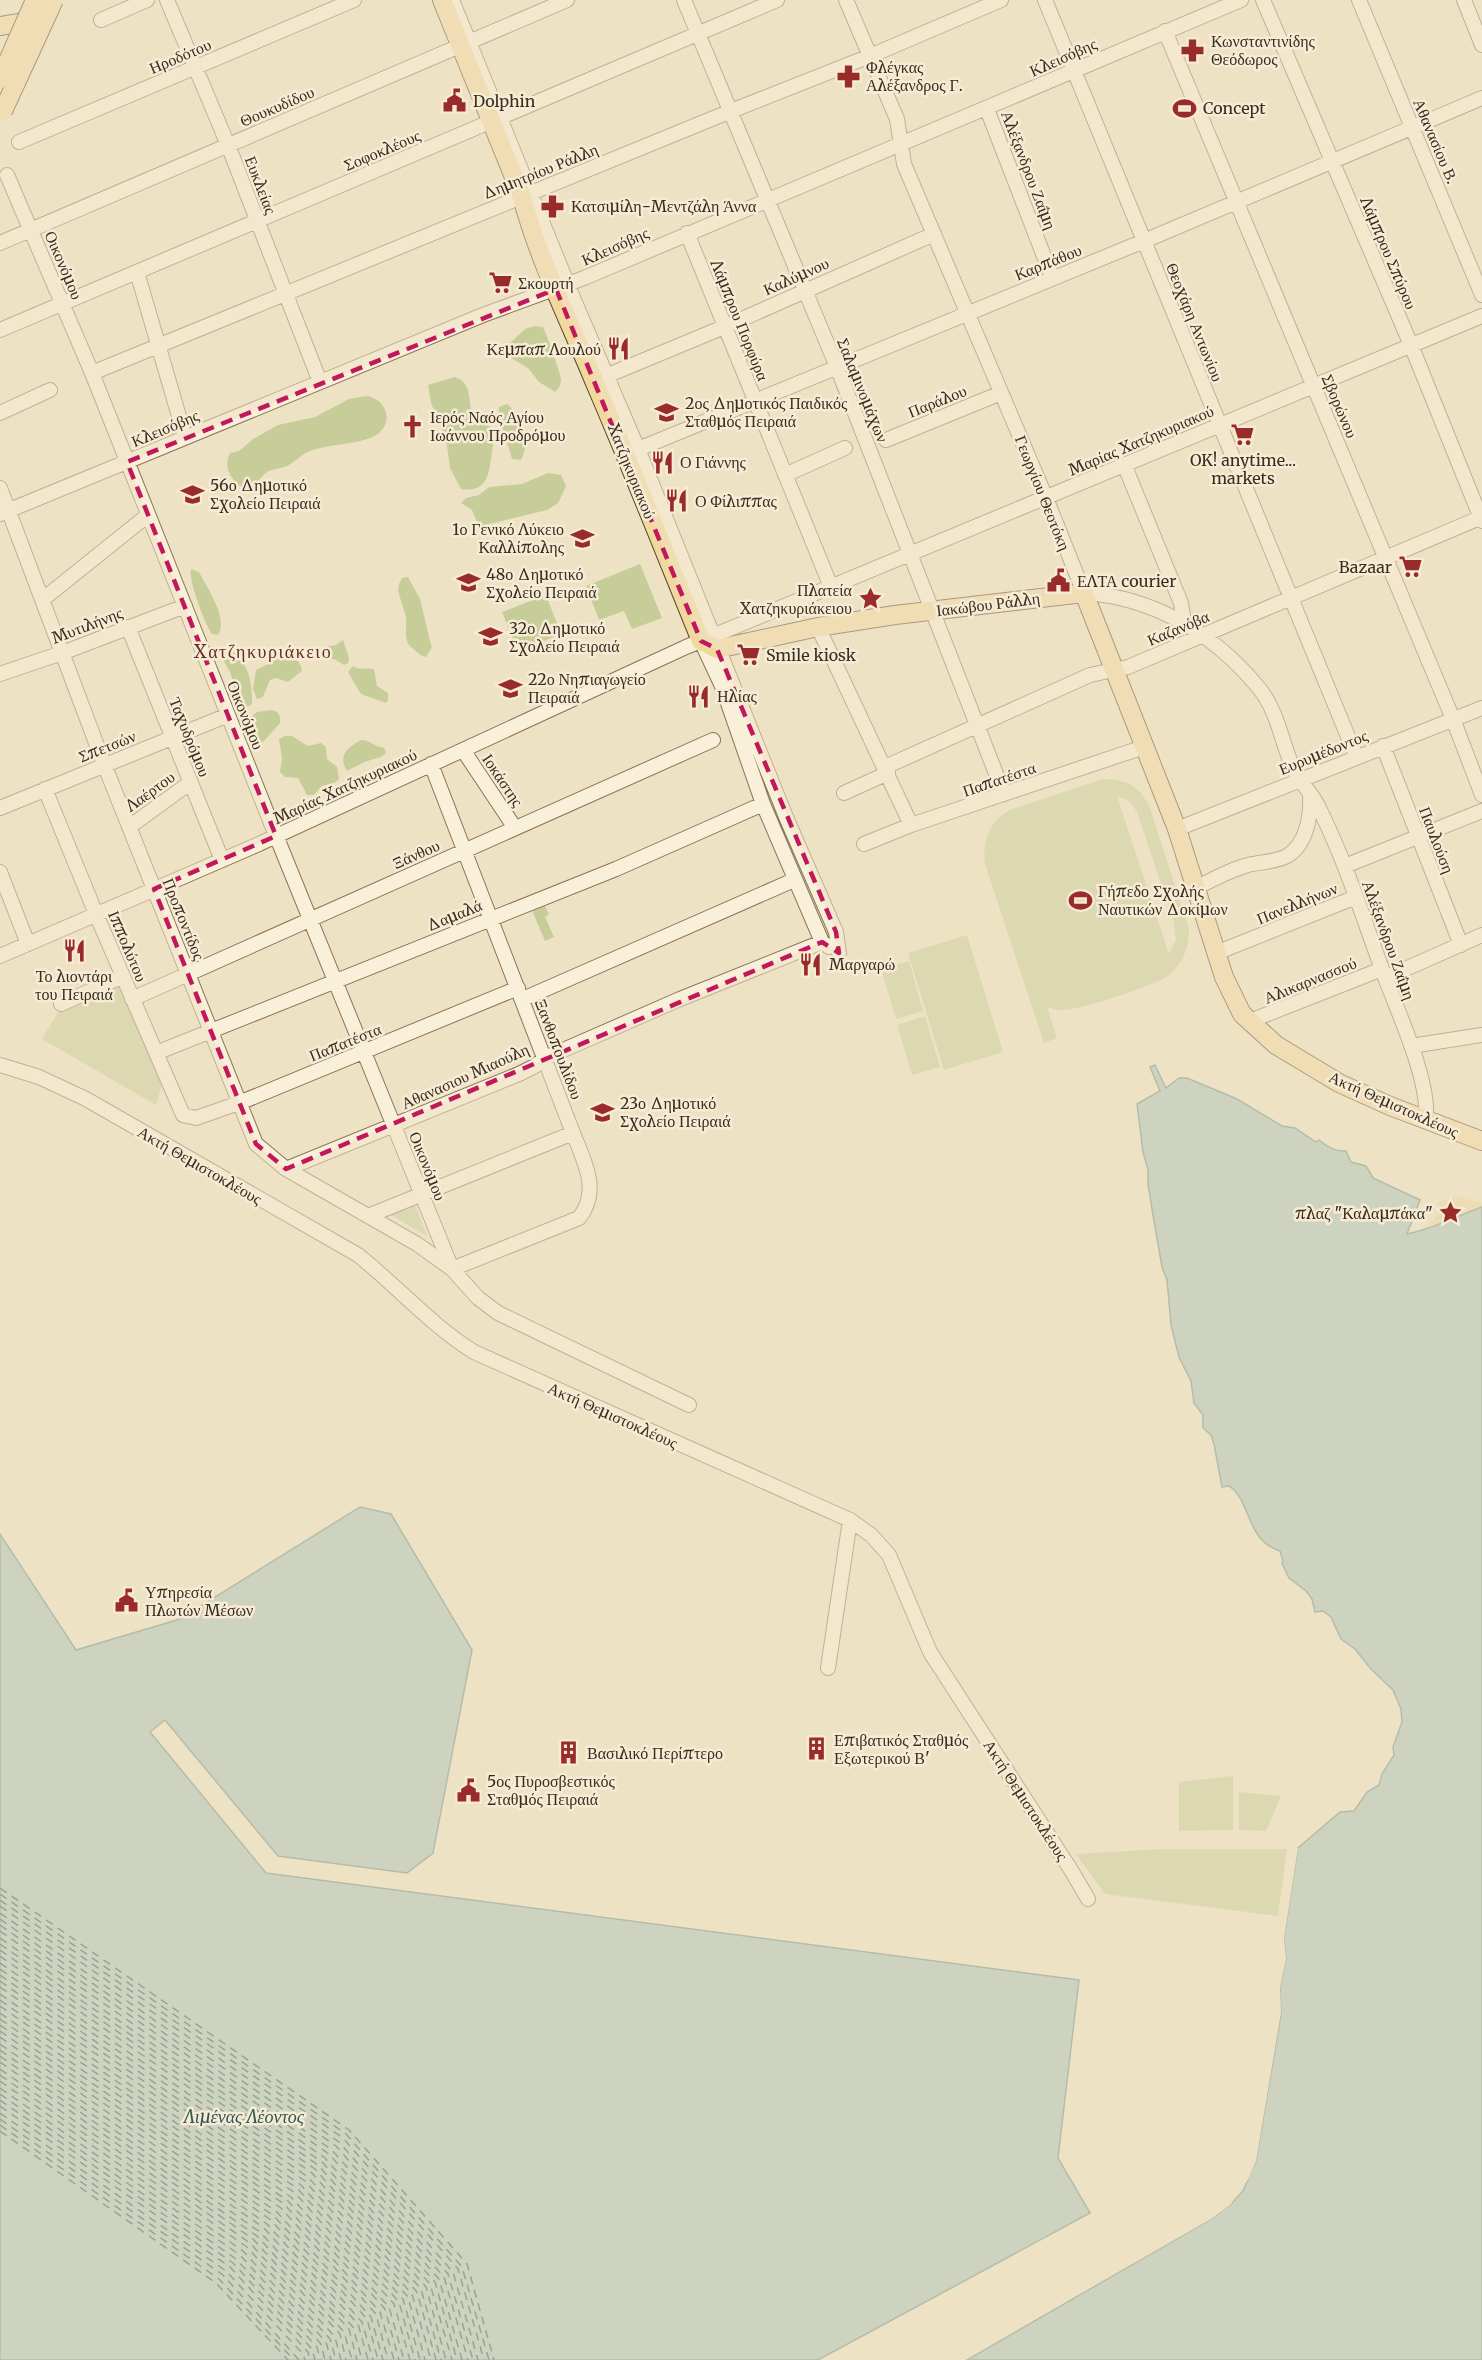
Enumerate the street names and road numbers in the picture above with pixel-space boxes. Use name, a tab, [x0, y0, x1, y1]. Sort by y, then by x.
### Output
street label: Κλεισόβης	[1026, 33, 1100, 81]
street label: Ηροδότου	[146, 34, 214, 78]
street label: Θουκυδίδου	[237, 81, 317, 131]
street label: Αθανασίου Β.	[1409, 95, 1463, 187]
street label: Αλέξανδρου Ζαΐμη	[997, 108, 1061, 232]
street label: Σοφοκλέους	[341, 125, 424, 175]
street label: Δημητρίου Ράλλη	[479, 139, 601, 203]
street label: Ευκλείας	[241, 153, 281, 218]
street label: Λάμπρου Σπύρου	[1356, 193, 1422, 312]
street label: Κλεισόβης	[578, 222, 652, 270]
street label: Οικονόμου	[41, 228, 87, 302]
street label: Καρπάθου	[1012, 239, 1085, 284]
street label: Καλύμνου	[760, 253, 832, 299]
street label: Λάμπρου Πορφύρα	[706, 256, 774, 384]
street label: Θεοχάρη Αντωνίου	[1162, 260, 1228, 384]
street label: Σαλαμινομάχων	[833, 335, 893, 445]
street label: Σβορώνου	[1318, 371, 1362, 441]
street label: Παράλου	[905, 380, 969, 422]
street label: Μαρίας Χατζηκυριακού	[1065, 400, 1217, 480]
street label: Κλεισόβης	[128, 405, 202, 451]
street label: Χατζηκυριακού	[604, 420, 660, 522]
street label: Γεωργίου Θεοτόκη	[1011, 432, 1075, 554]
street label: Ιακώβου Ράλλη	[935, 588, 1041, 620]
street label: Μυτιλήνης	[49, 602, 126, 648]
street label: Καζανόβα	[1144, 606, 1213, 650]
street label: Οικονόμου	[223, 678, 269, 753]
street label: Ταχυδρόμου	[165, 694, 215, 780]
street label: Σπετσών	[75, 725, 139, 767]
street label: Ευρυμέδοντος	[1276, 725, 1371, 779]
street label: Μαρίας Χατζηκυριακού	[270, 744, 420, 828]
street label: Ιοκάστης	[478, 750, 528, 811]
street label: Παπατέστα	[960, 757, 1039, 801]
street label: Λαέρτου	[121, 766, 179, 816]
street label: Παυλούση	[1415, 804, 1459, 876]
street label: Ξάνθου	[389, 835, 443, 873]
street label: Προποντίδος	[159, 875, 210, 964]
street label: Αλέξανδρου Ζαΐμη	[1358, 877, 1420, 1003]
street label: Πανελλήνων	[1253, 878, 1341, 928]
street label: Δαμαλά	[423, 895, 485, 935]
street label: Ιππολύτου	[104, 908, 152, 985]
street label: Αλικαρνασσού	[1261, 952, 1359, 1008]
street label: Ξανθοπουλίδου	[531, 996, 587, 1102]
street label: Παπατέστα	[306, 1018, 385, 1066]
street label: Αθανασιου Μιαούλη	[398, 1039, 532, 1113]
street label: Ακτή Θεμιστοκλέους	[1326, 1066, 1463, 1142]
street label: Ακτή Θεμιστοκλέους	[134, 1121, 266, 1209]
street label: Οικονόμου	[405, 1129, 451, 1204]
street label: Ακτή Θεμιστοκλέους	[545, 1377, 682, 1453]
street label: Ακτή Θεμιστοκλέους	[979, 1736, 1073, 1865]

